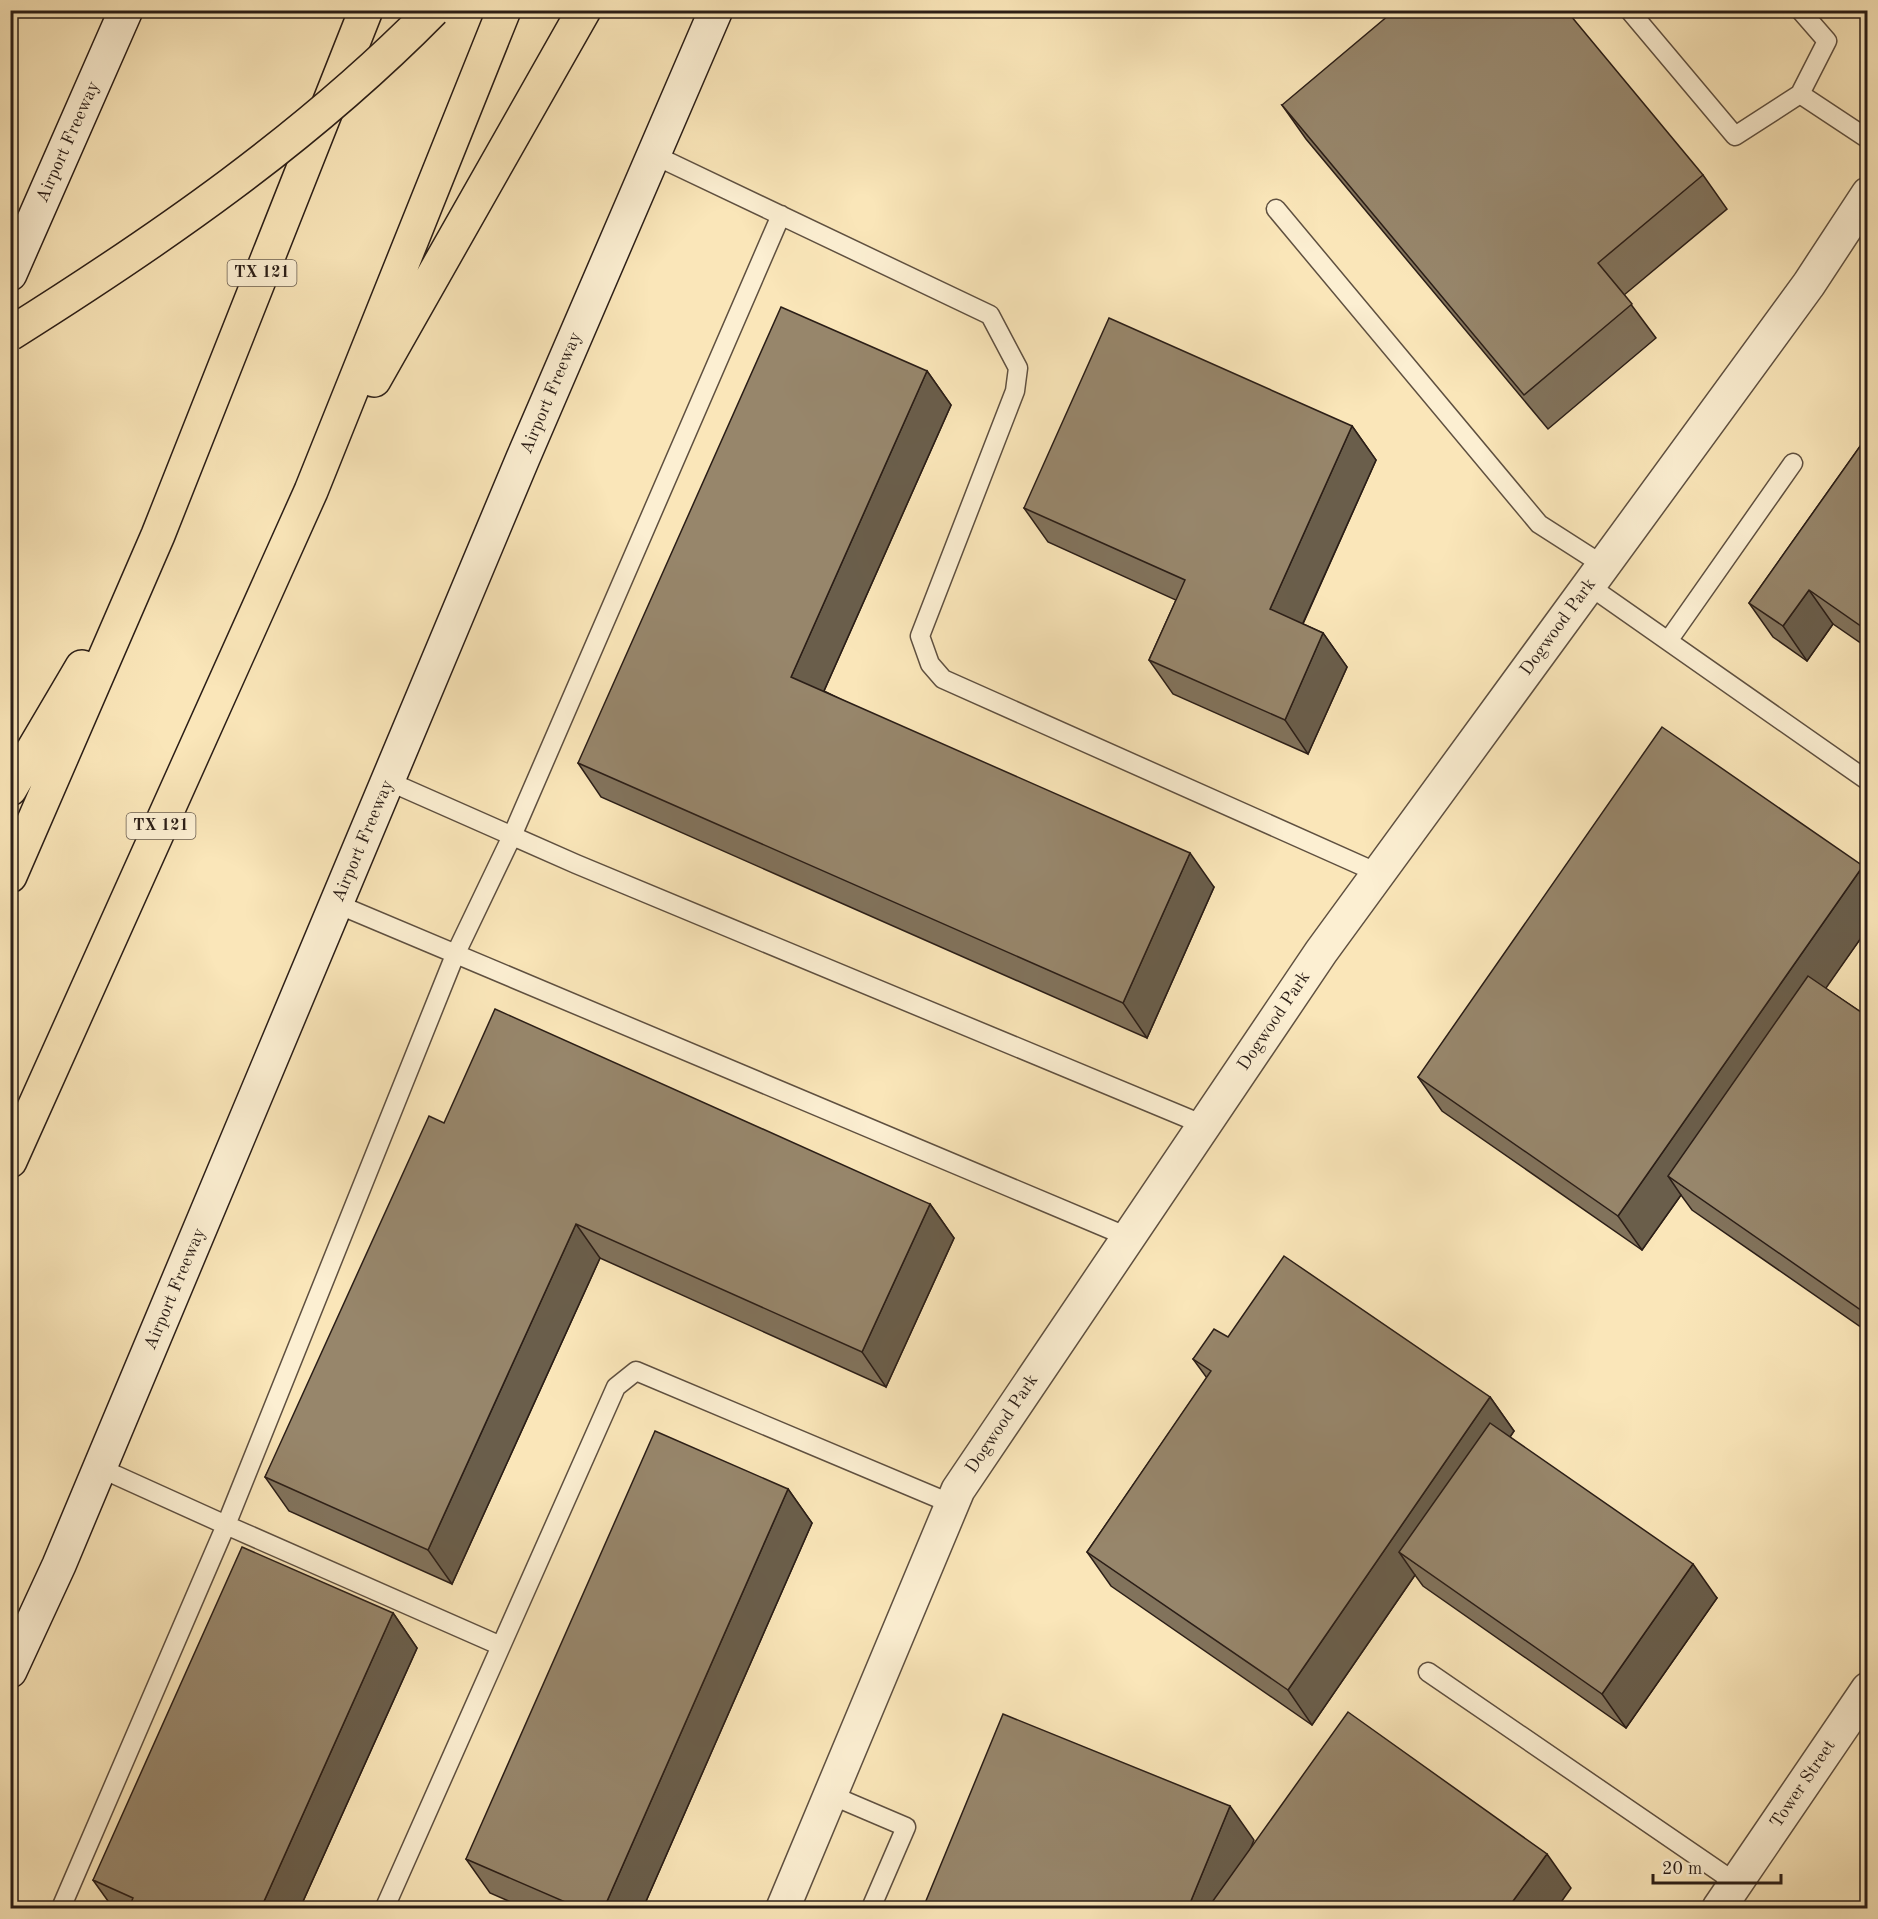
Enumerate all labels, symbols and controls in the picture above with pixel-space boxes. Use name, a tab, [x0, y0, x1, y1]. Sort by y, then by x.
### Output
street label: Airport Freeway	[33, 78, 103, 205]
road number: TX 121	[228, 260, 296, 286]
street label: Airport Freeway	[517, 329, 585, 457]
street label: Dogwood Park	[1517, 575, 1599, 679]
street label: Airport Freeway	[329, 777, 397, 905]
road number: TX 121	[126, 813, 195, 839]
street label: Dogwood Park	[1234, 968, 1314, 1074]
street label: Airport Freeway	[141, 1225, 209, 1353]
street label: Dogwood Park	[962, 1371, 1042, 1477]
street label: Tower Street	[1767, 1737, 1839, 1831]
scale bar	[1653, 1847, 1780, 1885]
text: 20 m	[1662, 1860, 1702, 1878]

